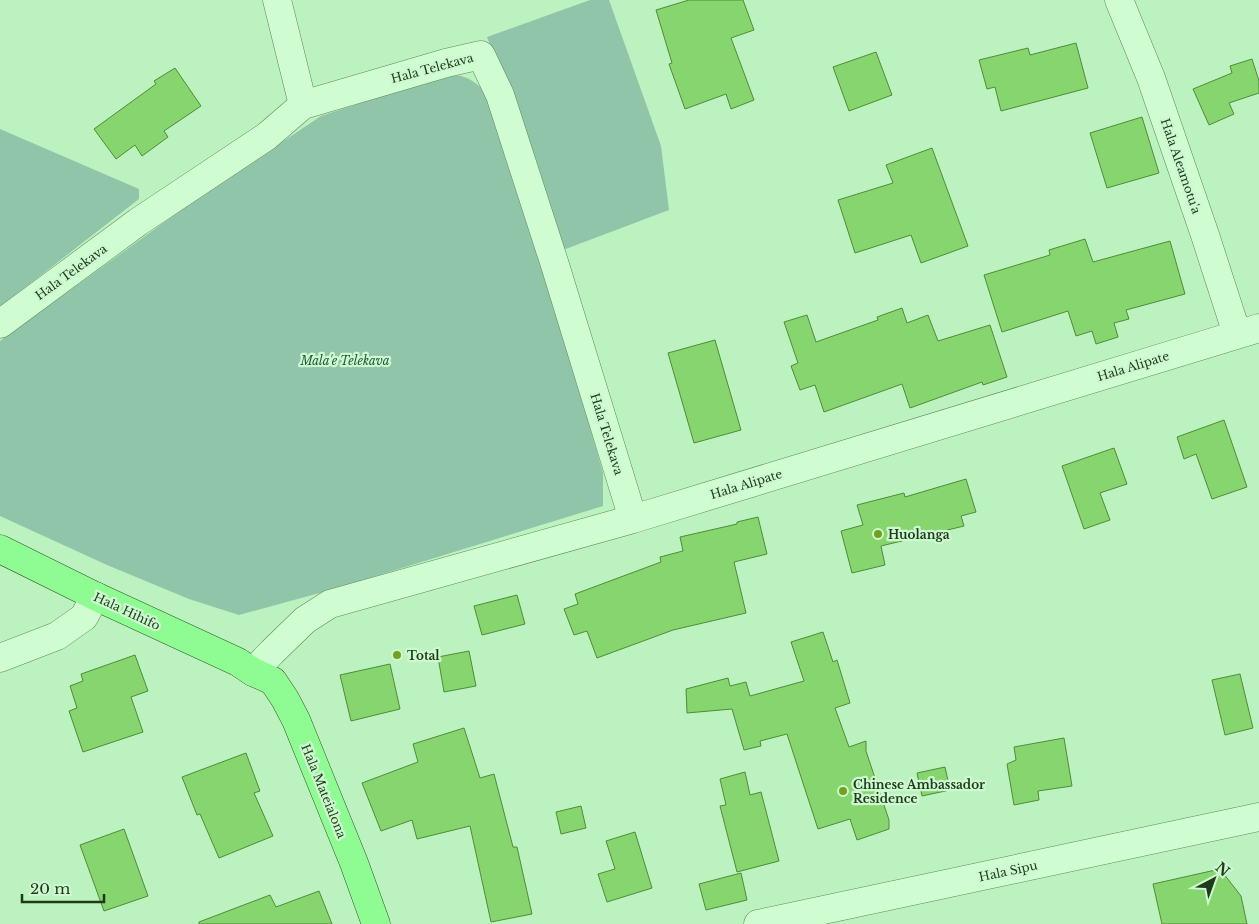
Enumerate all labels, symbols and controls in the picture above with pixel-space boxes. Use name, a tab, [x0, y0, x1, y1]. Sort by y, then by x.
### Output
street label: Hala Telekava	[389, 50, 475, 86]
street label: Hala Aleamotu'a	[1158, 116, 1204, 216]
street label: Hala Telekava	[32, 241, 110, 303]
street label: Hala Alipate	[1095, 348, 1171, 384]
park label: Mala'e Telekava	[299, 353, 390, 368]
street label: Hala Telekava	[587, 391, 627, 477]
street label: Hala Alipate	[708, 466, 784, 502]
place label: Huolanga	[888, 527, 950, 542]
marker: Huolanga	[872, 528, 884, 540]
street label: Hala Hihifo	[91, 589, 163, 633]
place label: Total	[407, 648, 440, 663]
marker: Total	[391, 649, 403, 661]
street label: Hala Mateialona	[298, 742, 350, 841]
place label: Chinese Ambassador Residence	[853, 777, 985, 806]
marker: Chinese Ambassador Residence	[837, 785, 849, 797]
north arrow	[1189, 854, 1239, 904]
street label: Hala Sipu	[977, 857, 1039, 885]
text: N	[1212, 858, 1233, 880]
scale bar	[22, 872, 105, 904]
text: 20 m	[30, 879, 70, 898]

